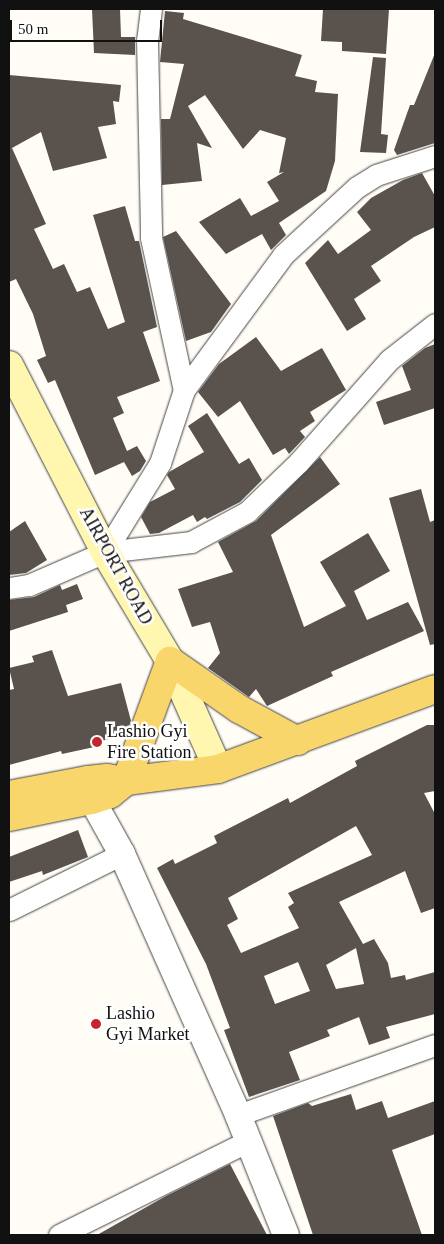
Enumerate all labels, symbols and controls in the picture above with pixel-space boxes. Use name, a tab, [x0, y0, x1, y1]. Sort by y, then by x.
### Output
scale bar	[12, 10, 165, 42]
text: 50 m	[18, 21, 48, 37]
street label: AIRPORT ROAD	[75, 503, 157, 629]
place label: Lashio Gyi Fire Station	[107, 721, 191, 764]
marker: Lashio Gyi Fire Station	[91, 736, 103, 748]
place label: Lashio Gyi Market	[106, 1003, 189, 1046]
marker: Lashio Gyi Market	[90, 1018, 102, 1030]

